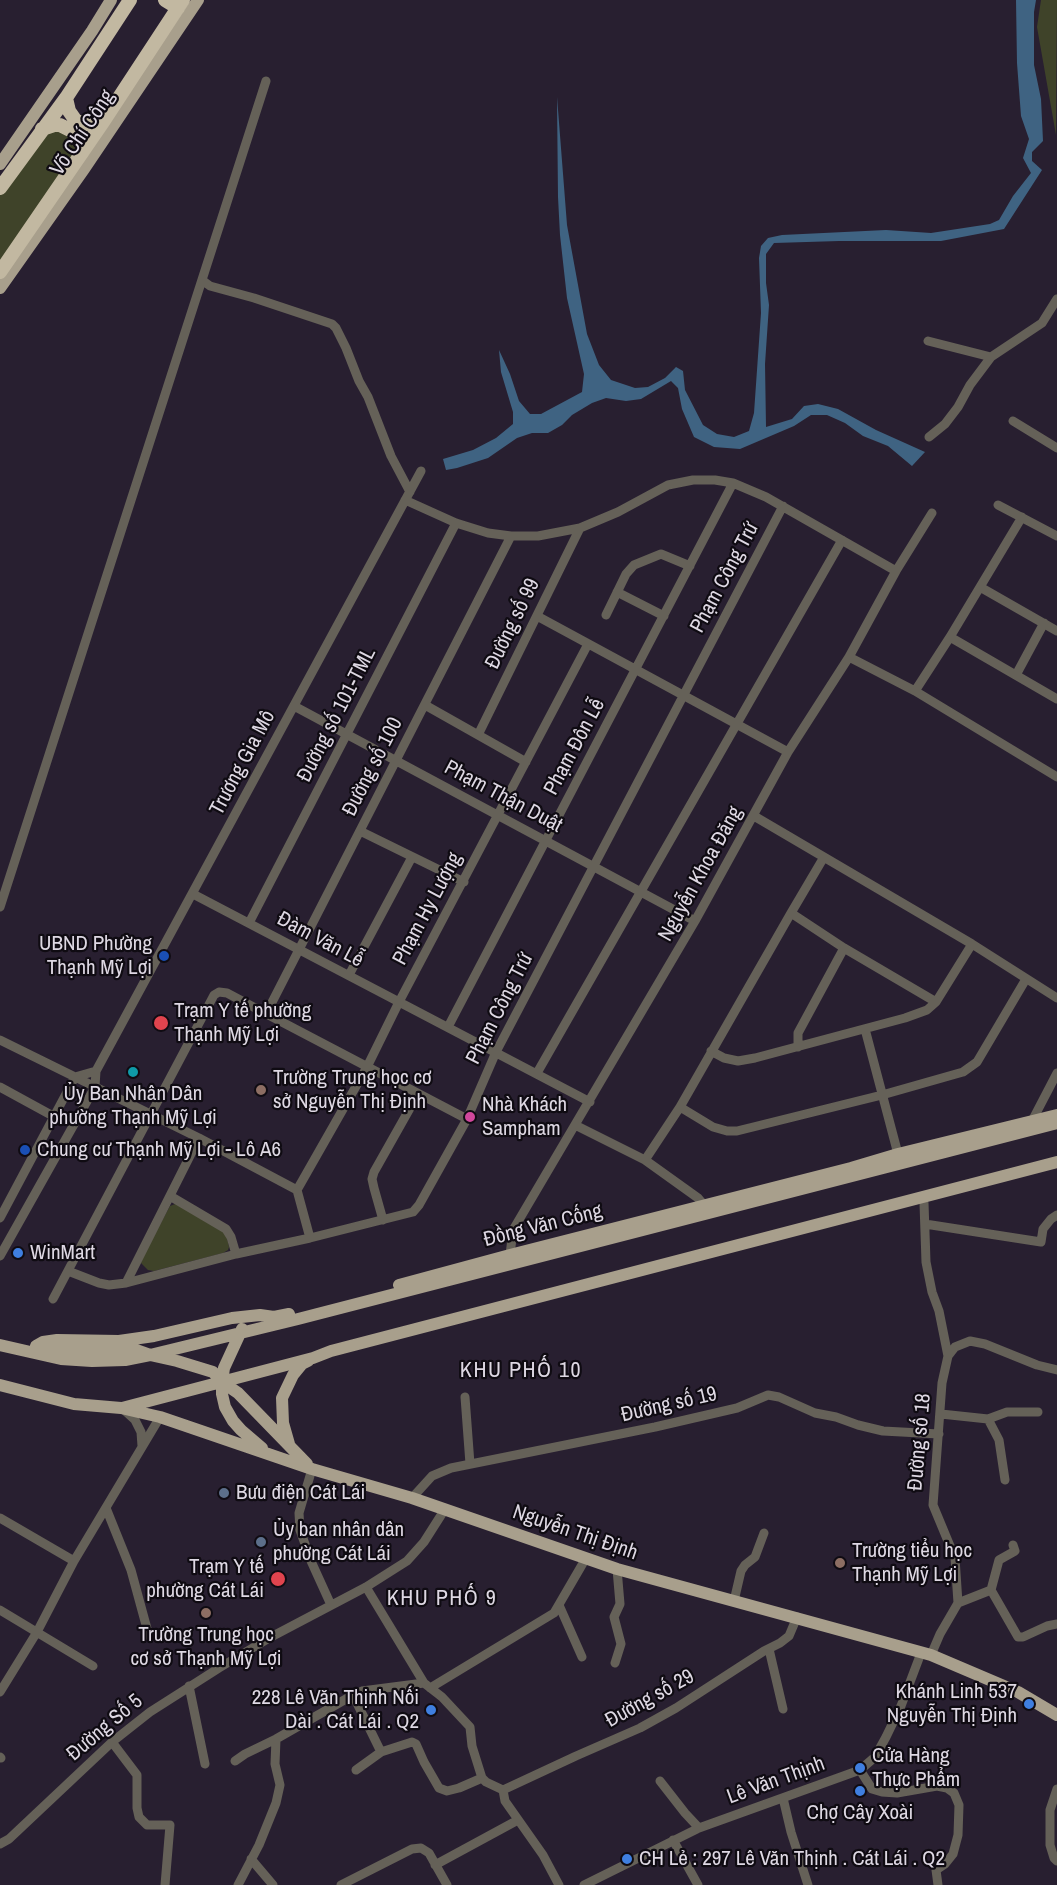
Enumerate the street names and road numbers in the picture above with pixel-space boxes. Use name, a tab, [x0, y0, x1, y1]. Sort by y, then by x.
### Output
street label: Võ Chí Công	[45, 85, 121, 181]
street label: Phạm Công Trứ	[685, 519, 765, 637]
street label: Đường số 99	[480, 575, 546, 673]
street label: Đường số 101-TML	[292, 644, 382, 786]
street label: Phạm Đôn Lễ	[539, 695, 611, 799]
street label: Trương Gia Mô	[205, 706, 281, 820]
street label: Đường số 100	[337, 714, 409, 820]
street label: Phạm Thận Duật	[440, 755, 566, 839]
street label: Nguyễn Khoa Đăng	[654, 802, 748, 946]
street label: Phạm Hy Lượng	[388, 849, 468, 969]
street label: Đàm Văn Lễ	[272, 907, 368, 973]
street label: Phạm Công Trứ	[461, 949, 539, 1069]
street label: Đồng Văn Cống	[481, 1199, 605, 1253]
street label: Đường số 19	[619, 1382, 719, 1428]
street label: Đường số 18	[903, 1392, 937, 1492]
street label: Nguyễn Thị Định	[509, 1500, 641, 1566]
street label: Đường số 29	[601, 1664, 699, 1734]
street label: Đường Số 5	[62, 1689, 148, 1767]
street label: Lê Văn Thịnh	[724, 1752, 828, 1810]

